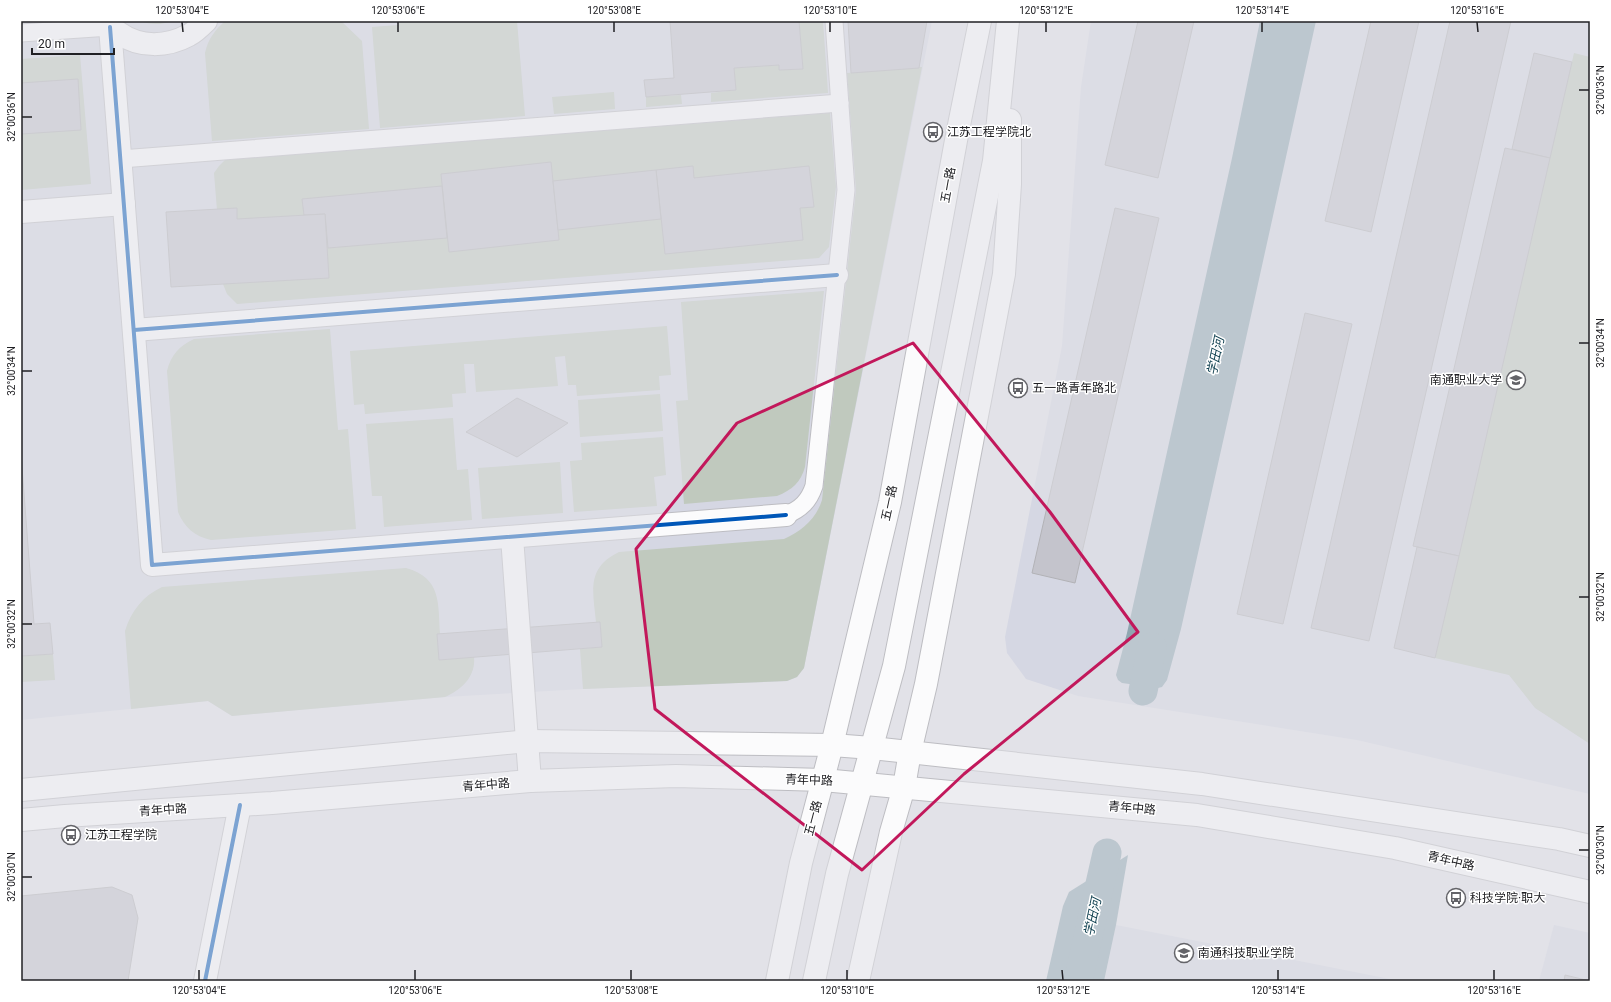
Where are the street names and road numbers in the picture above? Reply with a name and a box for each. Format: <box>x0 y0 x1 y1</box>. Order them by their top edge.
street label: 五一路 <box>938 166 958 204</box>
street label: 五一路 <box>878 484 900 522</box>
street label: 青年中路 <box>785 772 833 788</box>
street label: 青年中路 <box>461 776 511 794</box>
street label: 五一路 <box>802 799 824 837</box>
street label: 青年中路 <box>1107 799 1157 817</box>
street label: 青年中路 <box>139 801 187 819</box>
street label: 青年中路 <box>1426 849 1476 873</box>

